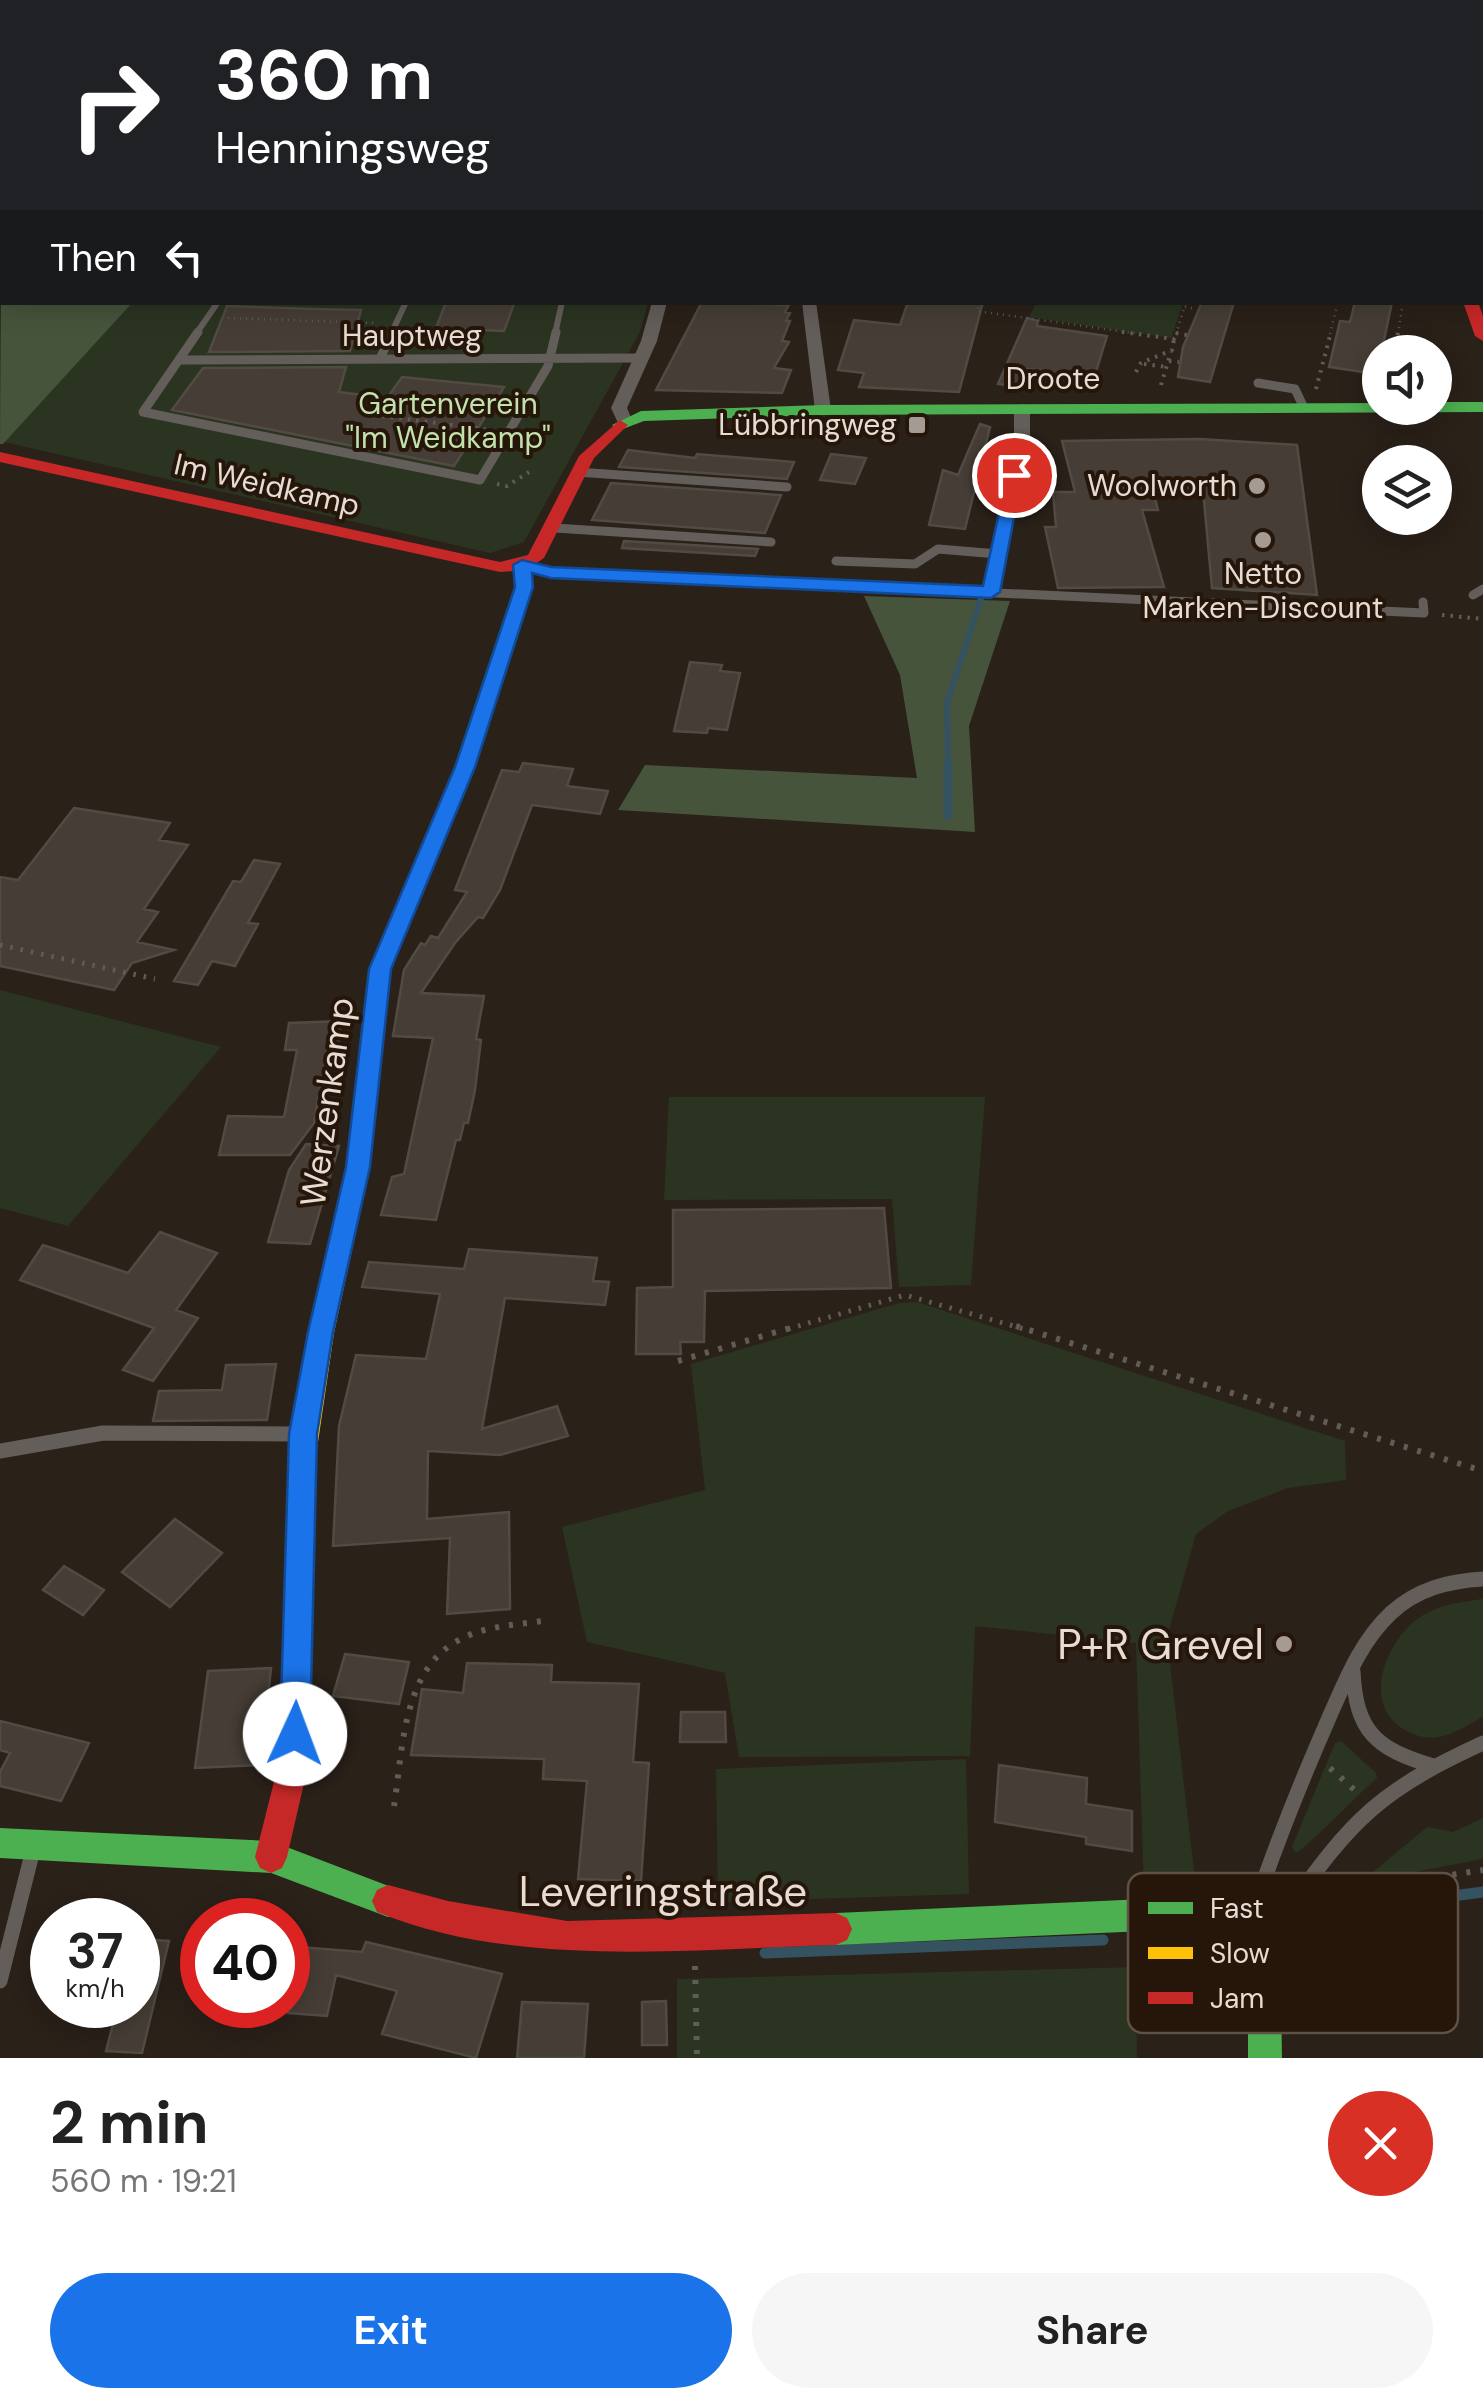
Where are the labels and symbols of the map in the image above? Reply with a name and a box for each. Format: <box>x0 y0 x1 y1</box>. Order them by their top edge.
street label: Hauptweg <box>342 316 482 355</box>
street label: Droote <box>1006 359 1100 398</box>
park label: Gartenverein "Im Weidkamp" <box>345 384 551 457</box>
place label: Lübbringweg <box>718 405 897 444</box>
marker: Lübbringweg <box>906 414 928 436</box>
pin <box>972 433 1057 518</box>
street label: Im Weidkamp <box>171 444 364 525</box>
place label: Woolworth <box>1087 466 1237 505</box>
marker: Woolworth <box>1246 475 1268 497</box>
marker: Netto Marken-Discount <box>1252 529 1274 551</box>
place label: Netto Marken-Discount <box>1142 554 1384 627</box>
street label: Werzenkamp <box>290 995 364 1209</box>
place label: P+R Grevel <box>1057 1617 1264 1672</box>
marker: P+R Grevel <box>1273 1633 1295 1655</box>
position arrow <box>243 1682 347 1786</box>
street label: Leveringstraße <box>519 1864 807 1919</box>
legend <box>1128 1873 1458 2033</box>
text: Fast <box>1210 1890 1264 1927</box>
speed limit sign: 40 <box>180 1898 310 2028</box>
text: Slow <box>1210 1935 1270 1972</box>
text: Jam <box>1210 1980 1264 2017</box>

